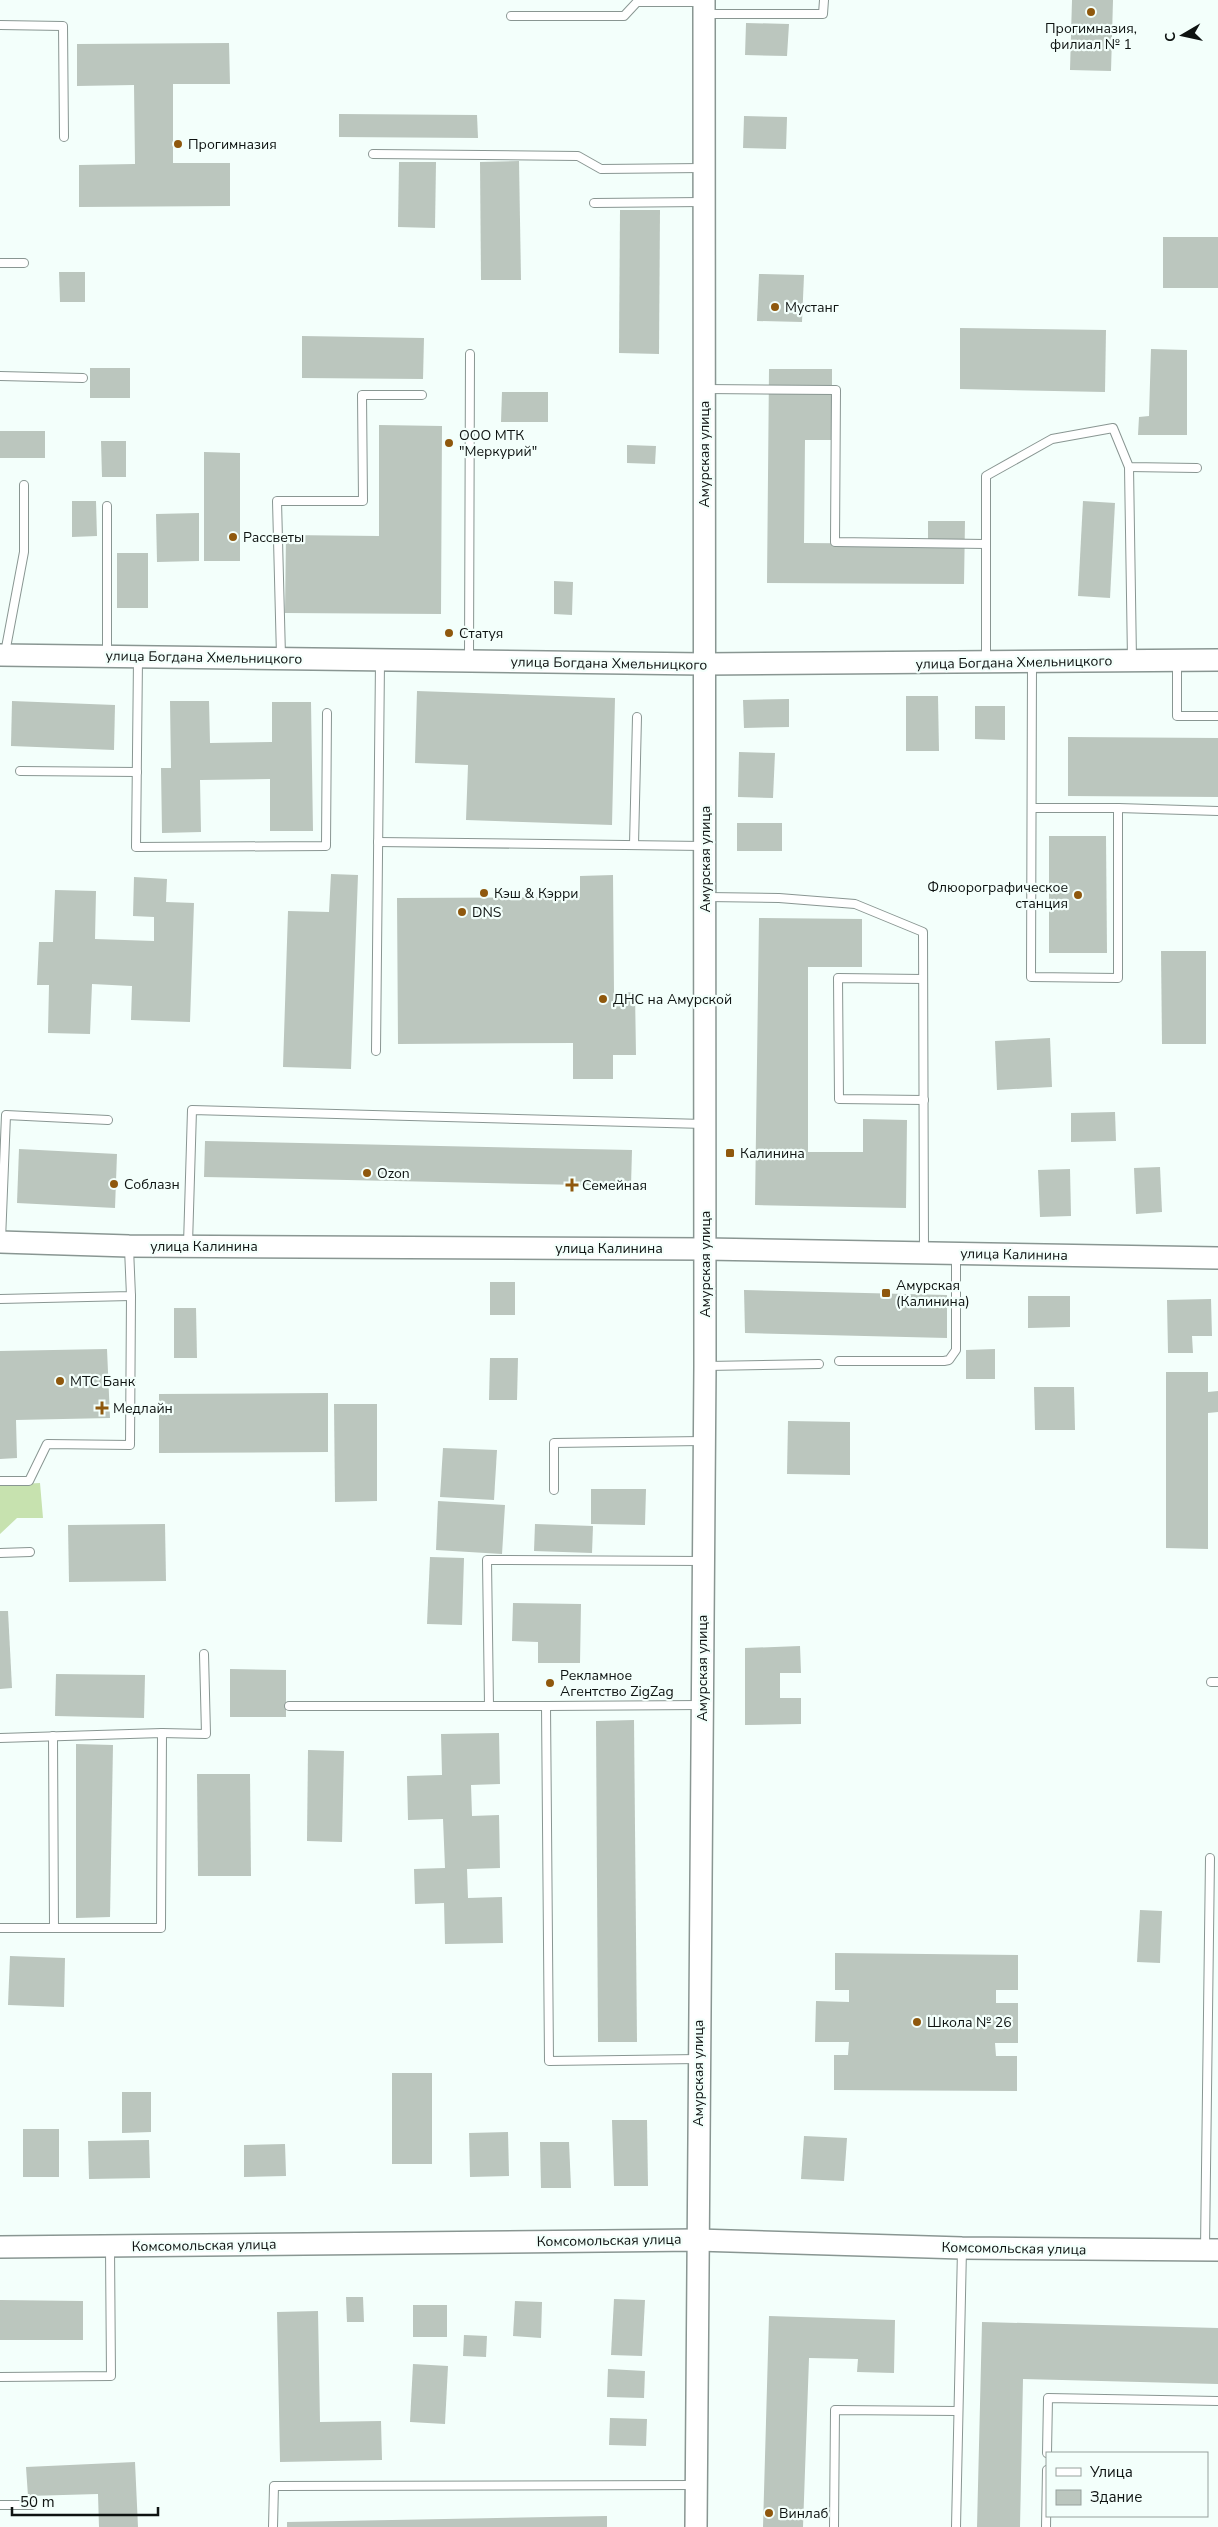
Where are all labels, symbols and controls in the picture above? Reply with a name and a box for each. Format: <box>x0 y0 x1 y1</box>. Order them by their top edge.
marker: Прогимназия, филиал № 1 <box>1085 6 1097 18</box>
north arrow <box>1158 10 1208 60</box>
place label: Прогимназия, филиал № 1 <box>1045 19 1137 54</box>
text: С <box>1160 30 1181 43</box>
place label: Прогимназия <box>188 135 277 154</box>
marker: Прогимназия <box>172 138 184 150</box>
place label: Мустанг <box>785 298 839 317</box>
marker: Мустанг <box>769 301 781 313</box>
street label: Амурская улица <box>695 401 714 507</box>
place label: ООО МТК "Меркурий" <box>459 426 537 461</box>
marker: ООО МТК "Меркурий" <box>443 437 455 449</box>
place label: Рассветы <box>243 528 304 547</box>
marker: Рассветы <box>227 531 239 543</box>
place label: Статуя <box>459 624 503 643</box>
marker: Статуя <box>443 627 455 639</box>
street label: улица Богдана Хмельницкого <box>106 646 303 669</box>
street label: улица Богдана Хмельницкого <box>916 651 1113 674</box>
street label: улица Богдана Хмельницкого <box>511 652 708 675</box>
street label: Амурская улица <box>696 806 715 912</box>
place label: Флюорографическое станция <box>927 878 1068 913</box>
place label: Кэш & Кэрри <box>494 884 579 903</box>
marker: Кэш & Кэрри <box>478 887 490 899</box>
marker: Флюорографическое станция <box>1072 889 1084 901</box>
place label: DNS <box>472 903 502 922</box>
marker: DNS <box>456 906 468 918</box>
place label: ДНС на Амурской <box>613 990 732 1009</box>
marker: ДНС на Амурской <box>597 993 609 1005</box>
place label: Калинина <box>740 1144 805 1163</box>
marker: Калинина <box>724 1147 736 1159</box>
place label: Ozon <box>377 1164 410 1183</box>
marker: Ozon <box>361 1167 373 1179</box>
place label: Соблазн <box>124 1175 180 1194</box>
place label: Семейная <box>582 1176 647 1195</box>
marker: Соблазн <box>108 1178 120 1190</box>
marker: Семейная <box>566 1179 578 1191</box>
street label: Амурская улица <box>696 1211 715 1317</box>
street label: улица Калинина <box>150 1237 258 1256</box>
street label: улица Калинина <box>555 1239 663 1258</box>
street label: улица Калинина <box>960 1244 1068 1265</box>
place label: Амурская (Калинина) <box>896 1276 970 1311</box>
marker: Амурская (Калинина) <box>880 1287 892 1299</box>
place label: МТС Банк <box>70 1372 136 1391</box>
marker: МТС Банк <box>54 1375 66 1387</box>
place label: Медлайн <box>113 1399 173 1418</box>
marker: Медлайн <box>95 1401 109 1415</box>
street label: Амурская улица <box>693 1615 712 1721</box>
place label: Рекламное Агентство ZigZag <box>560 1666 674 1701</box>
marker: Рекламное Агентство ZigZag <box>544 1677 556 1689</box>
place label: Школа № 26 <box>927 2013 1012 2032</box>
marker: Школа № 26 <box>911 2016 923 2028</box>
street label: Амурская улица <box>689 2020 708 2126</box>
street label: Комсомольская улица <box>536 2230 682 2251</box>
street label: Комсомольская улица <box>131 2235 277 2256</box>
street label: Комсомольская улица <box>941 2238 1087 2259</box>
legend <box>1046 2452 1208 2517</box>
text: Улица <box>1089 2462 1133 2482</box>
scale bar <box>12 2484 159 2516</box>
text: Здание <box>1090 2487 1142 2507</box>
text: 50 m <box>20 2492 55 2512</box>
place label: Винлаб <box>779 2504 828 2523</box>
marker: Винлаб <box>763 2507 775 2519</box>

